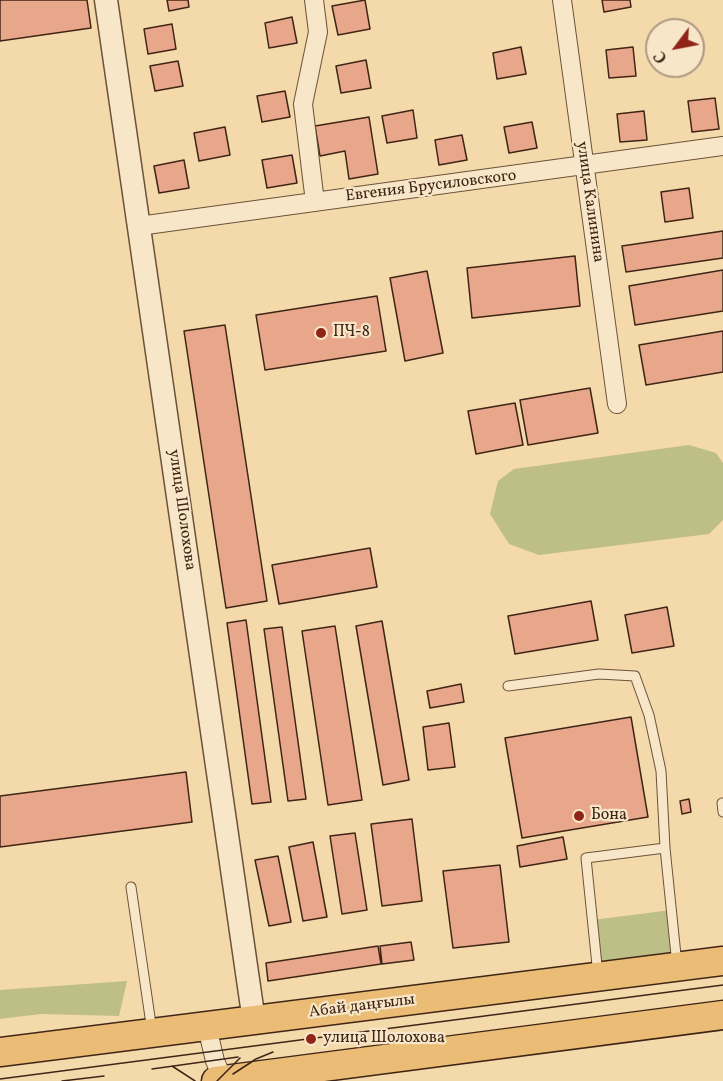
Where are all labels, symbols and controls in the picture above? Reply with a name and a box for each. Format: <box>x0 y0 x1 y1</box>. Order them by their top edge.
north arrow <box>645 18 705 78</box>
text: С <box>649 46 673 67</box>
street label: улица Калинина <box>571 140 607 264</box>
street label: Евгения Брусиловского <box>344 167 518 207</box>
place label: ПЧ-8 <box>333 323 370 343</box>
marker: ПЧ-8 <box>314 326 328 340</box>
street label: улица Шолохова <box>163 448 199 572</box>
place label: Бона <box>591 806 627 826</box>
marker: Бона <box>572 809 586 823</box>
street label: Абай даңғылы <box>308 991 416 1023</box>
place label: улица Шолохова <box>323 1029 445 1049</box>
marker: улица Шолохова <box>304 1032 318 1046</box>

